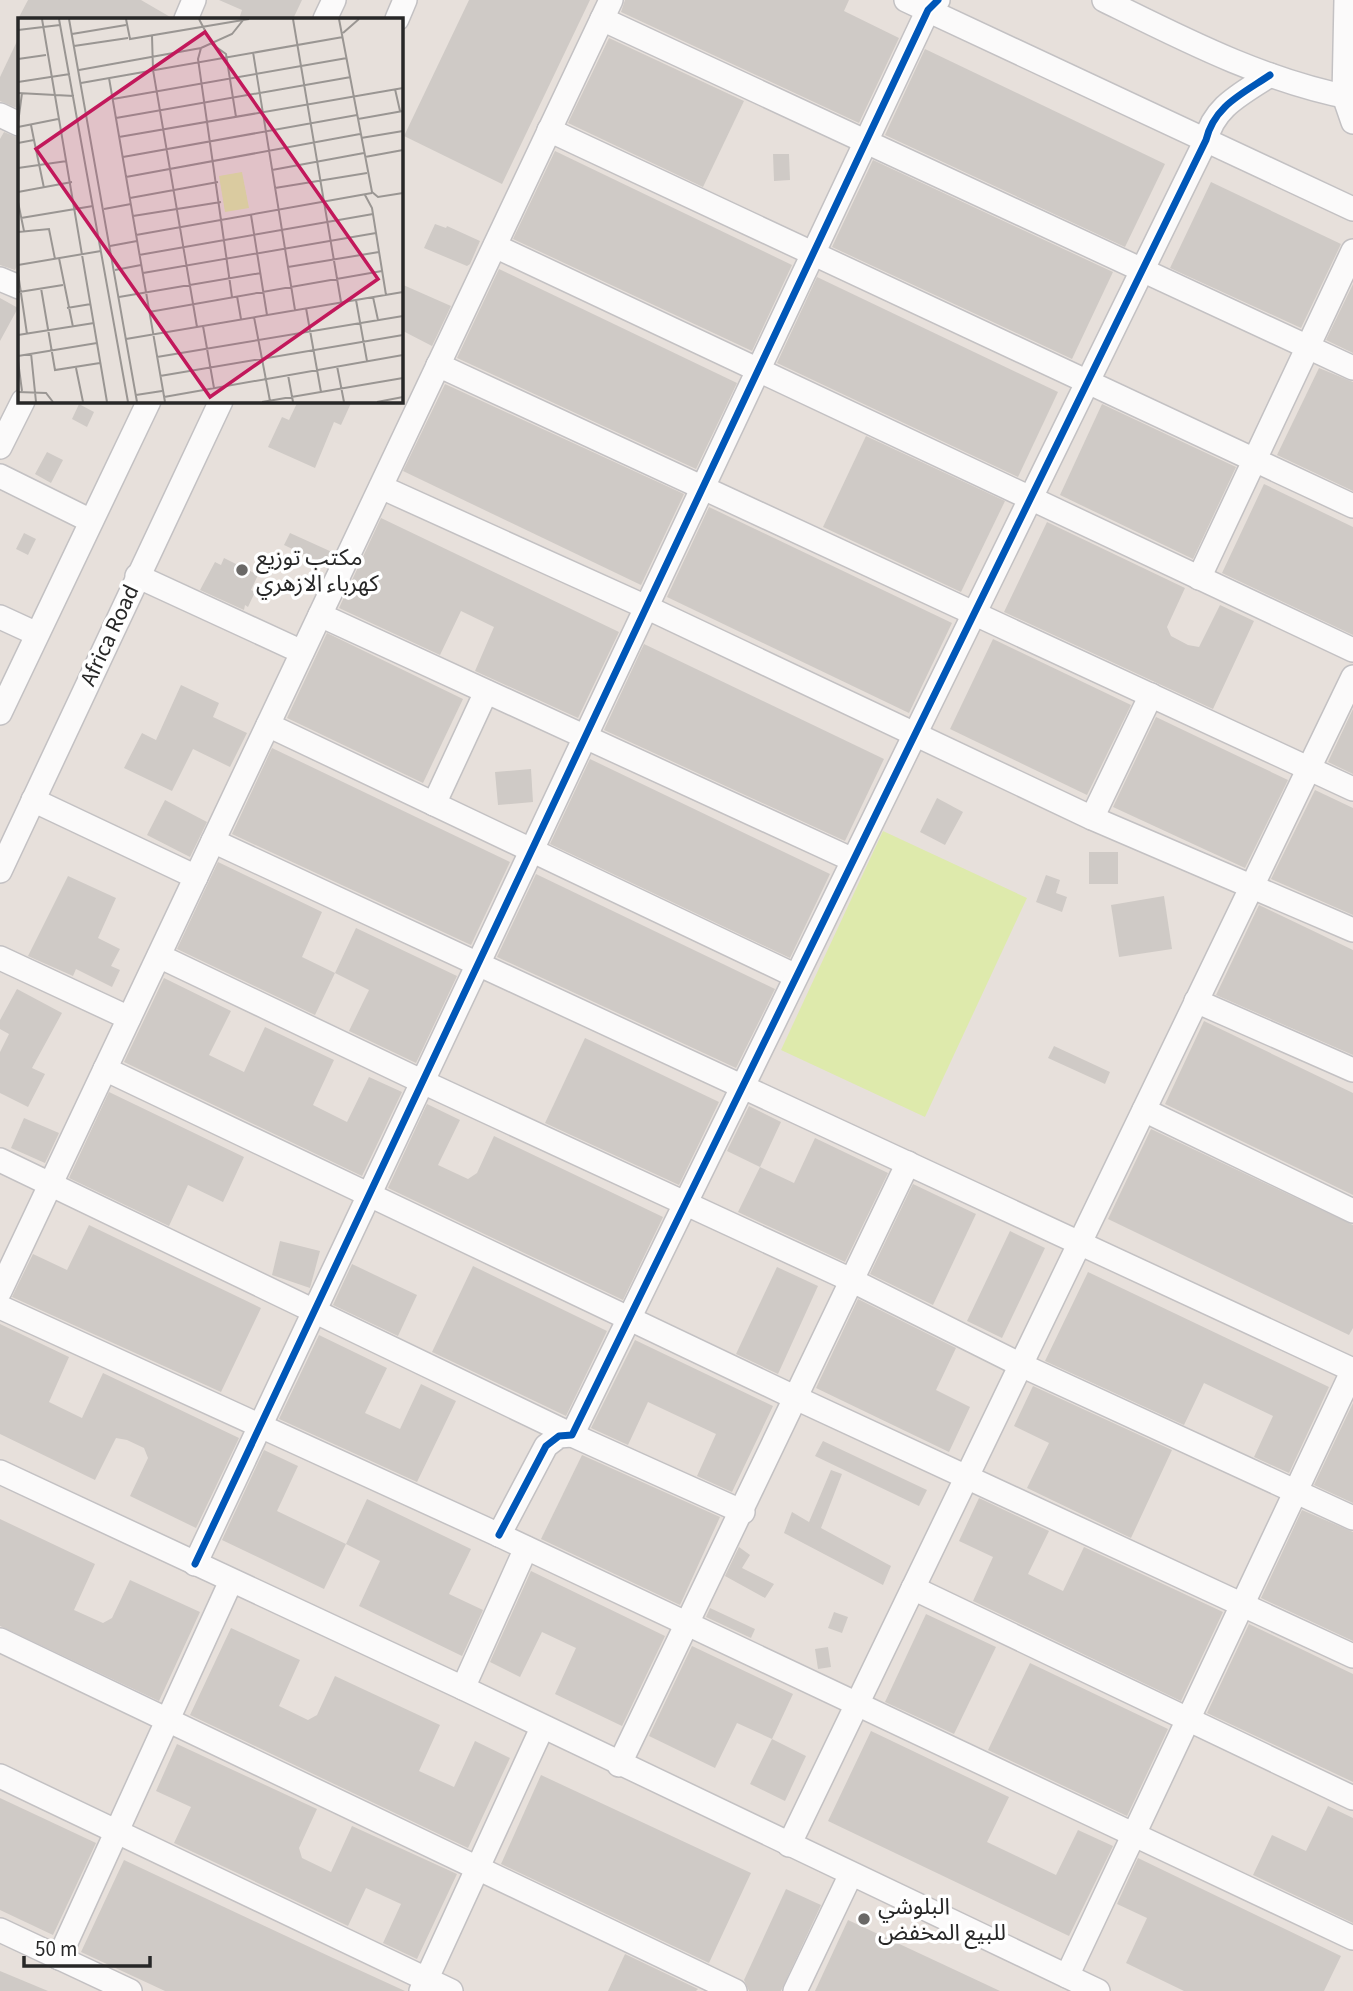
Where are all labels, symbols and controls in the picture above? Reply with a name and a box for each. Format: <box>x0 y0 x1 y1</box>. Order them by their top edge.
inset map <box>18 18 402 402</box>
place label: مكتب توزيع كهرباء الازهري <box>256 541 379 600</box>
marker: مكتب توزيع كهرباء الازهري <box>234 562 250 578</box>
street label: Africa Road <box>72 579 147 691</box>
place label: البلوشي للبيع المخفض <box>878 1890 1006 1949</box>
marker: البلوشي للبيع المخفض <box>856 1911 872 1927</box>
scale bar <box>24 1924 150 1968</box>
text: 50 m <box>35 1934 77 1964</box>

